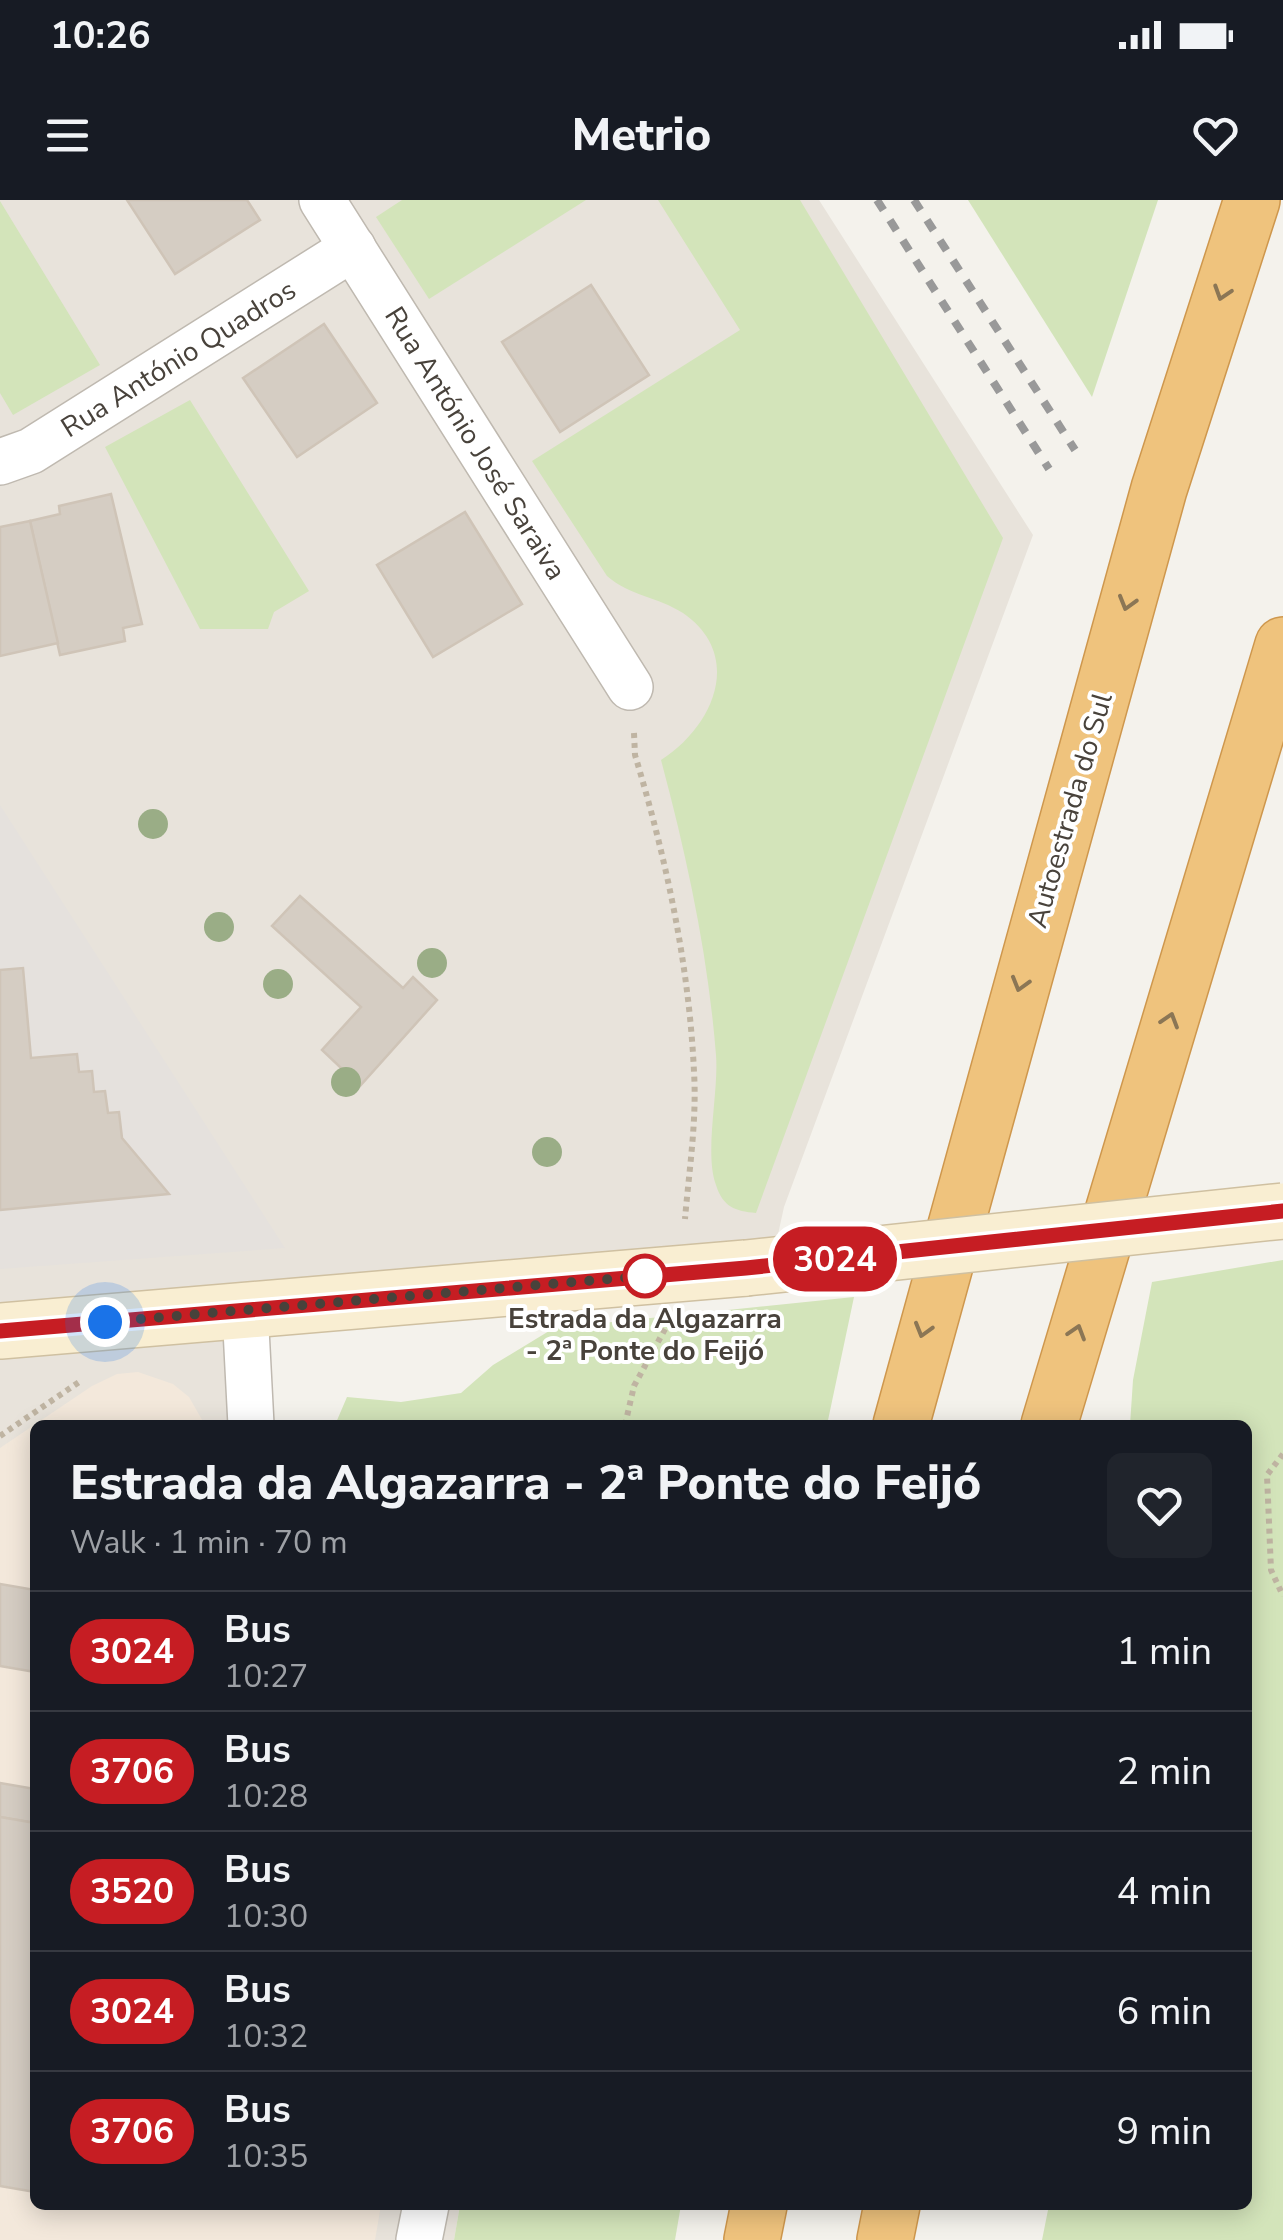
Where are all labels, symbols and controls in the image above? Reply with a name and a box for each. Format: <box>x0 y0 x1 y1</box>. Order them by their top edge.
text: 10:26 <box>50 10 151 61</box>
text: Metrio <box>572 105 711 166</box>
icon: menu <box>40 108 95 163</box>
icon: heart <box>1188 108 1243 163</box>
street label: Rua António Quadros <box>54 271 303 447</box>
one-way arrow <box>1214 283 1234 300</box>
street label: Rua António José Saraiva <box>375 300 575 587</box>
one-way arrow <box>1117 594 1138 612</box>
street label: Autoestrada do Sul <box>1018 688 1122 932</box>
one-way arrow <box>1011 975 1032 992</box>
one-way arrow <box>1158 1013 1179 1030</box>
line badge: 3024 <box>765 1226 905 1292</box>
text: 3024 <box>793 1236 877 1283</box>
marker: Estrada da Algazarra - 2ª Ponte do Feijó <box>624 1255 666 1297</box>
your location <box>80 1297 130 1347</box>
place label: Estrada da Algazarra - 2ª Ponte do Feijó <box>508 1300 782 1370</box>
one-way arrow <box>914 1321 935 1339</box>
one-way arrow <box>1065 1324 1086 1341</box>
text: Estrada da Algazarra - 2ª Ponte do Feijó <box>70 1450 981 1516</box>
button: heart <box>1107 1453 1212 1558</box>
text: Walk · 1 min · 70 m <box>70 1521 348 1564</box>
text: Bus <box>224 1604 291 1655</box>
text: 1 min <box>1117 1626 1212 1677</box>
text: 3024 <box>90 1628 174 1675</box>
text: 10:27 <box>224 1655 308 1698</box>
text: Bus <box>224 1724 291 1775</box>
text: 2 min <box>1117 1746 1212 1797</box>
text: 3706 <box>90 1748 174 1795</box>
text: 10:28 <box>224 1775 308 1818</box>
text: Bus <box>224 1844 291 1895</box>
text: 4 min <box>1117 1866 1212 1917</box>
text: 3520 <box>90 1868 174 1915</box>
text: 10:30 <box>224 1895 308 1938</box>
text: Bus <box>224 1964 291 2015</box>
text: 6 min <box>1117 1986 1212 2037</box>
text: 3024 <box>90 1988 174 2035</box>
text: 10:32 <box>224 2015 308 2058</box>
text: Bus <box>224 2084 291 2135</box>
text: 9 min <box>1117 2106 1212 2157</box>
text: 3706 <box>90 2108 174 2155</box>
text: 10:35 <box>224 2135 308 2178</box>

